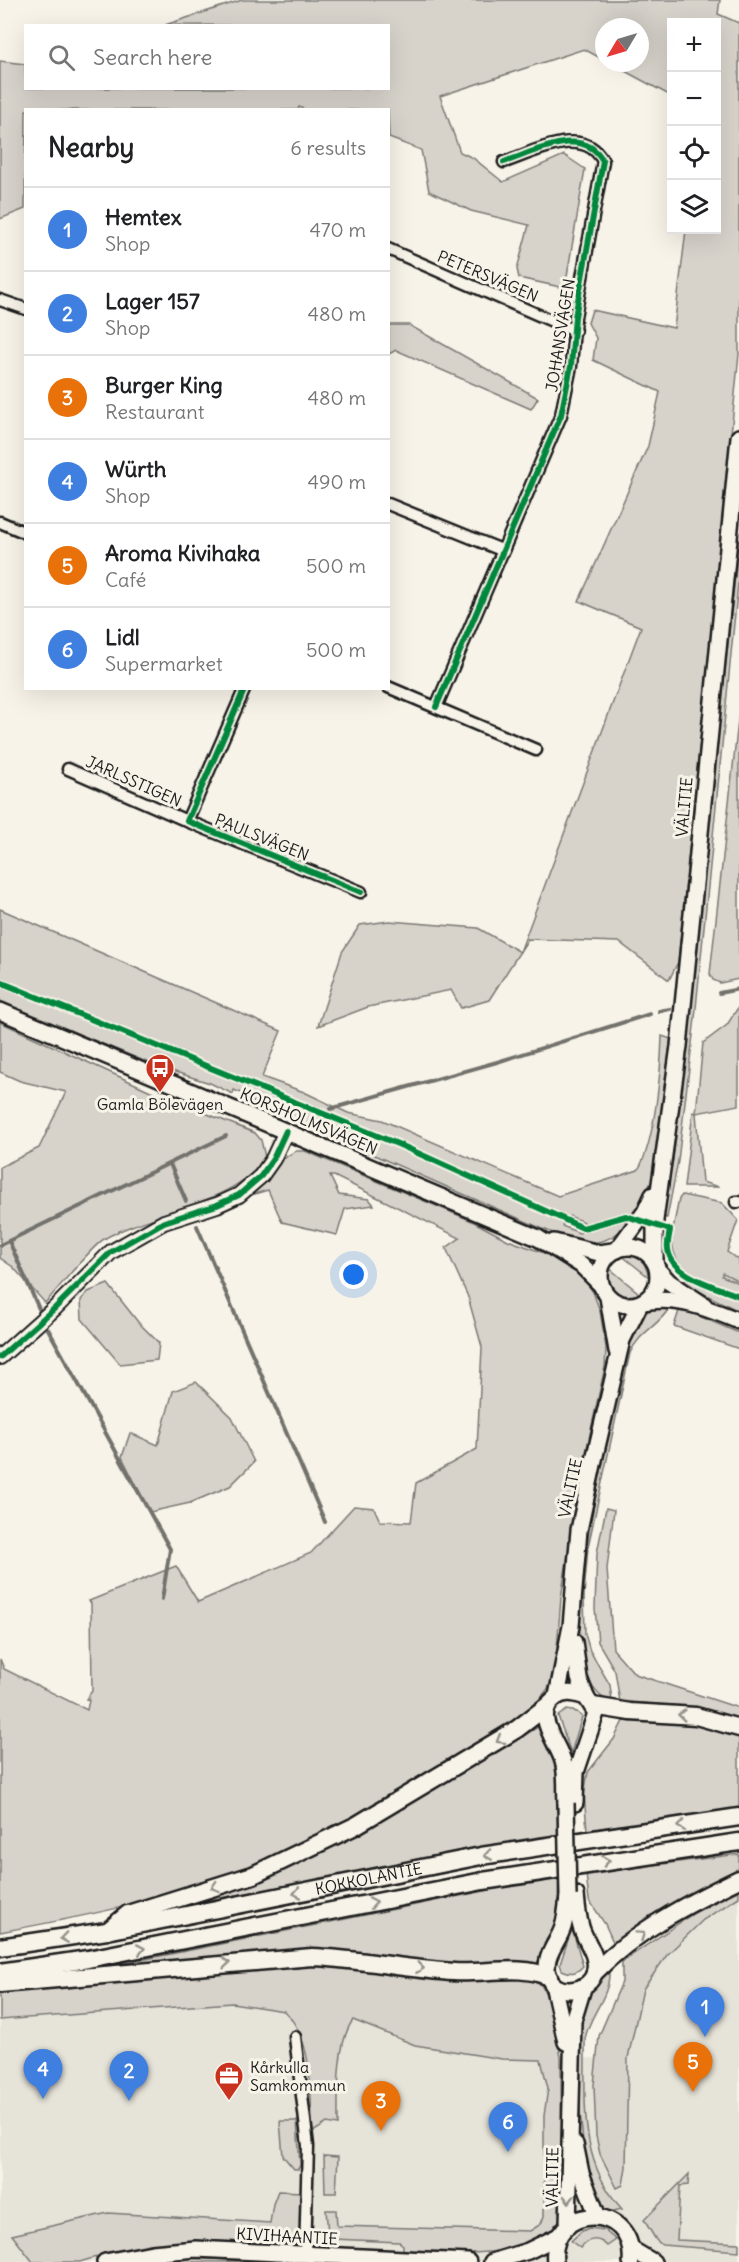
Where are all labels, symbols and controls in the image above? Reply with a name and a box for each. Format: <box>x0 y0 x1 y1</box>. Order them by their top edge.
north arrow <box>595 18 649 72</box>
map controls <box>667 18 721 234</box>
button: + <box>667 18 721 72</box>
search box <box>24 24 390 90</box>
icon: search <box>45 41 78 74</box>
text: Search here <box>93 43 212 71</box>
button: − <box>667 72 721 126</box>
button: locate <box>667 126 721 180</box>
text: Nearby <box>48 131 134 164</box>
text: 6 results <box>290 135 366 160</box>
button: layers <box>667 180 721 234</box>
text: Hemtex <box>105 203 181 231</box>
text: 1 <box>64 217 71 242</box>
text: 470 m <box>309 217 366 242</box>
text: Shop <box>105 231 150 256</box>
street label: PETERSVÄGEN <box>435 246 541 306</box>
street label: JOHANSVÄGEN <box>541 277 579 393</box>
text: Lager 157 <box>105 287 200 315</box>
text: 2 <box>62 301 73 326</box>
text: 480 m <box>307 301 366 326</box>
text: Shop <box>105 315 150 340</box>
text: Burger King <box>105 371 223 399</box>
text: 3 <box>62 385 73 410</box>
text: 480 m <box>307 385 366 410</box>
text: Restaurant <box>105 399 204 424</box>
text: Würth <box>105 455 166 483</box>
text: 4 <box>62 469 73 494</box>
text: 490 m <box>307 469 366 494</box>
text: Shop <box>105 483 150 508</box>
text: Aroma Kivihaka <box>105 539 260 567</box>
text: 5 <box>62 553 73 578</box>
text: 500 m <box>306 553 366 578</box>
text: Café <box>105 567 146 592</box>
text: Lidl <box>105 623 140 651</box>
text: 6 <box>62 637 73 662</box>
text: 500 m <box>306 637 366 662</box>
text: Supermarket <box>105 651 223 676</box>
street label: JARLSSTIGEN <box>83 751 185 811</box>
street label: VÄLITIE <box>671 776 697 838</box>
street label: PAULSVÄGEN <box>212 809 312 865</box>
bus stop icon: Gamla Bölevägen <box>144 1052 176 1094</box>
street label: KORSHOLMSVÄGEN <box>237 1083 381 1159</box>
place label: Gamla Bölevägen <box>97 1094 223 1114</box>
your location <box>339 1260 368 1289</box>
street label: VÄLITIE <box>554 1456 586 1520</box>
one-way arrow <box>678 1709 687 1722</box>
one-way arrow <box>496 1732 506 1744</box>
one-way arrow <box>677 1819 686 1831</box>
one-way arrow <box>484 1848 494 1861</box>
one-way arrow <box>602 1856 611 1868</box>
street label: KOKKOLANTIE <box>313 1858 424 1899</box>
one-way arrow <box>211 1879 221 1892</box>
one-way arrow <box>292 1886 302 1899</box>
one-way arrow <box>368 1897 378 1910</box>
one-way arrow <box>60 1931 69 1943</box>
one-way arrow <box>634 1931 645 1942</box>
one-way arrow <box>135 1943 145 1956</box>
one-way arrow <box>221 1957 230 1970</box>
one-way arrow <box>415 1961 424 1974</box>
pin: 1 <box>686 1988 724 2037</box>
pin: 5 <box>674 2042 712 2092</box>
pin: 4 <box>24 2050 63 2099</box>
pin: 2 <box>110 2052 148 2101</box>
place label: Kårkulla Samkommun <box>250 2057 346 2095</box>
office icon: Kårkulla Samkommun <box>213 2060 245 2102</box>
pin: 3 <box>362 2082 400 2131</box>
pin: 6 <box>488 2102 528 2152</box>
street label: VÄLITIE <box>541 2147 563 2207</box>
one-way arrow <box>562 2194 575 2203</box>
street label: KIVIHAANTIE <box>236 2223 338 2249</box>

